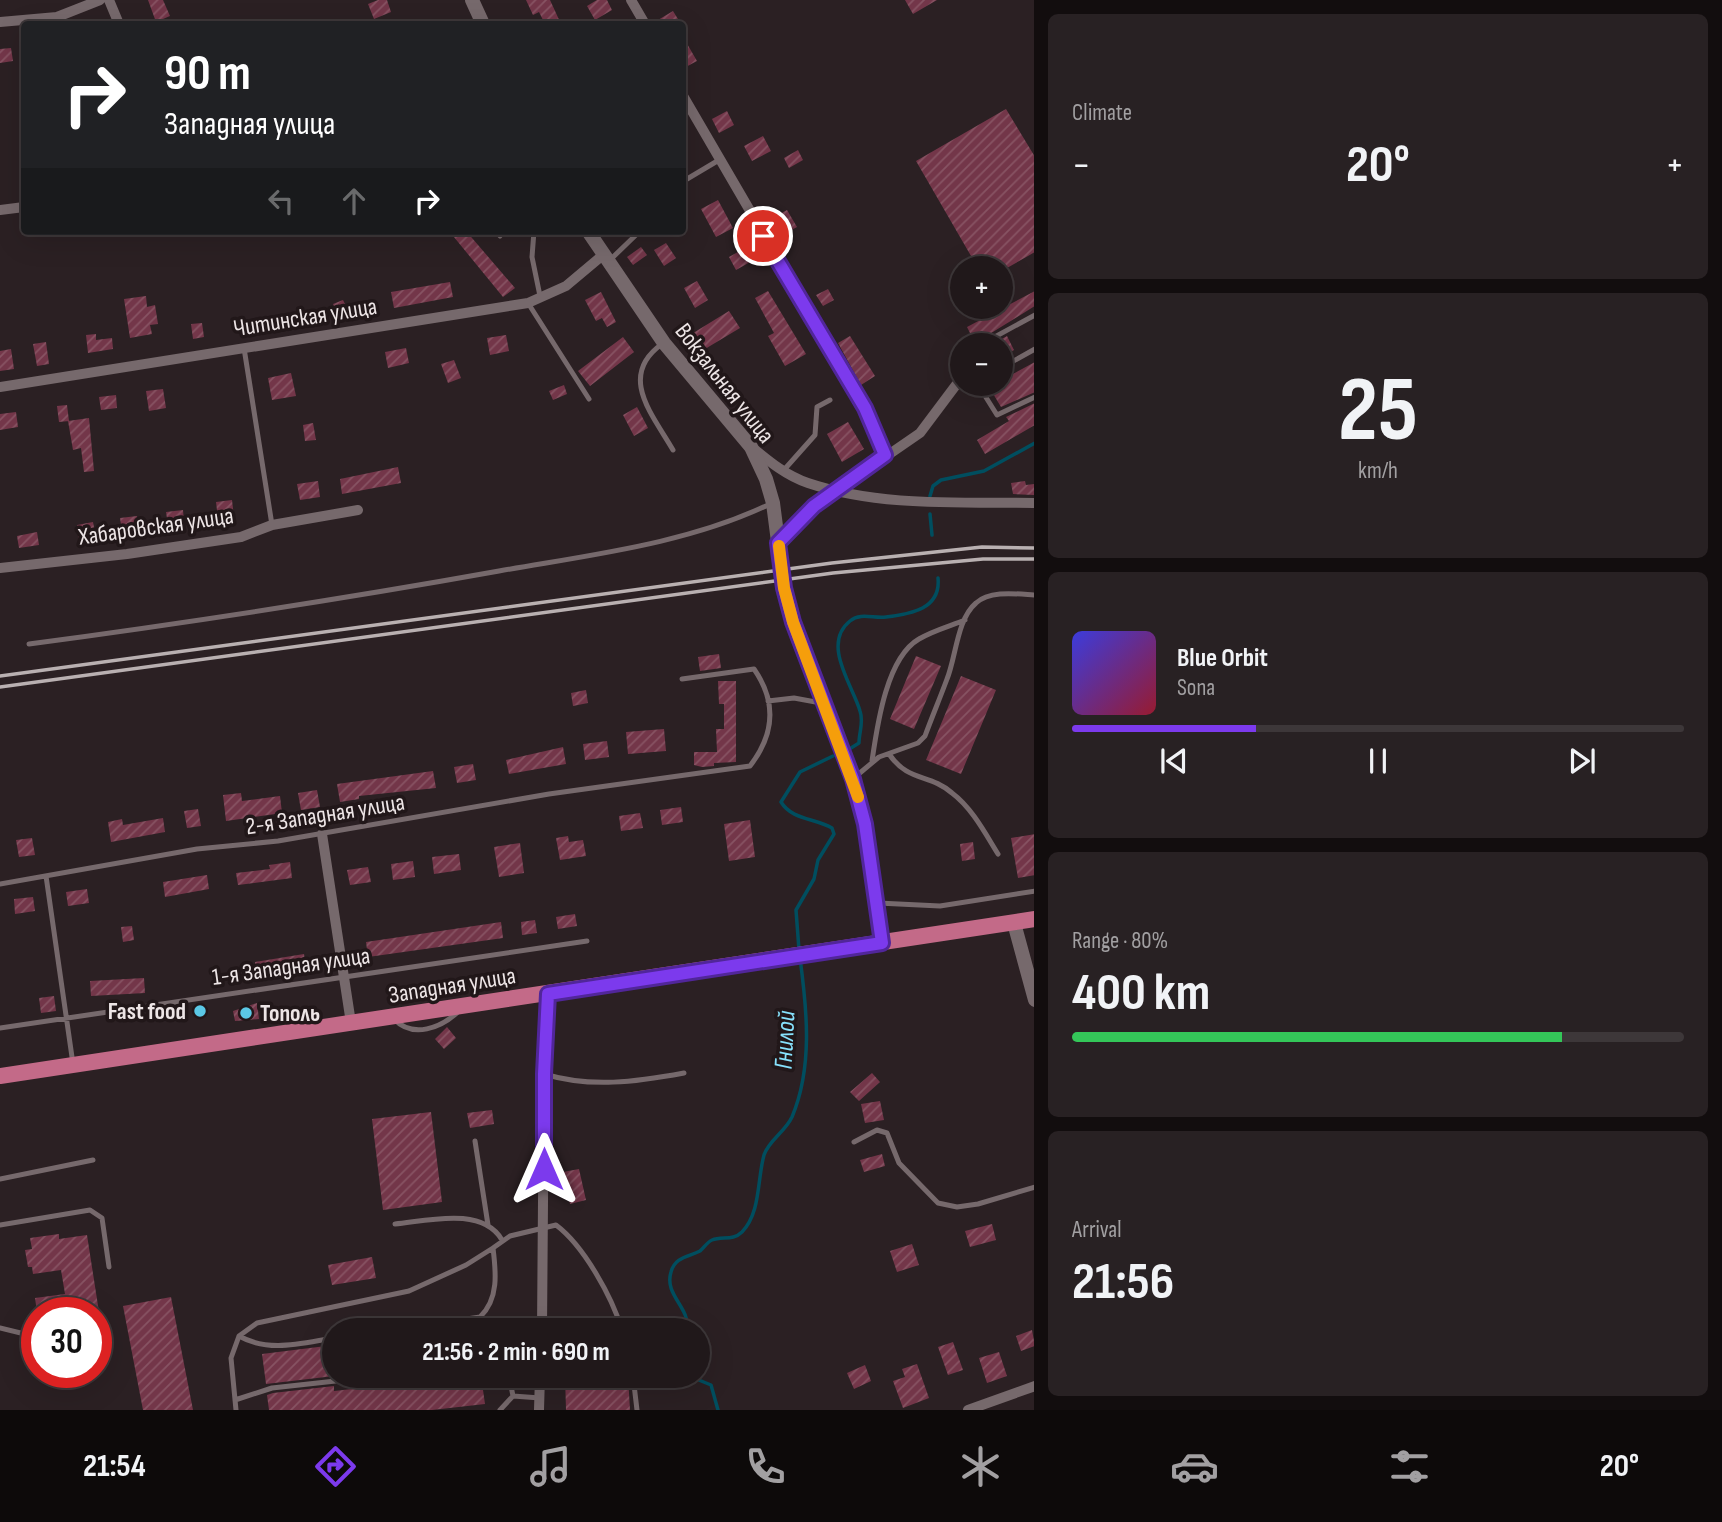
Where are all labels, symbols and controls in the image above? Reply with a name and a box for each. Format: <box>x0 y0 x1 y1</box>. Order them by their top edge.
text: 90 m <box>164 45 251 104</box>
icon: right <box>49 49 140 140</box>
text: Climate <box>1072 99 1132 127</box>
text: Западная улица <box>164 105 335 144</box>
text: 20° <box>1346 134 1410 197</box>
text: − <box>1072 143 1091 188</box>
text: + <box>1665 143 1684 188</box>
icon: left <box>262 182 300 220</box>
icon: ahead <box>335 182 373 220</box>
icon: right <box>408 182 446 220</box>
pin <box>733 206 793 266</box>
icon: arrive <box>744 217 782 255</box>
map controls <box>950 256 1013 396</box>
button: + <box>950 256 1013 319</box>
street label: Читинская улица <box>231 292 379 343</box>
street label: Вокзальная улица <box>669 317 781 449</box>
button: − <box>950 333 1013 396</box>
text: 25 <box>1338 357 1418 466</box>
text: km/h <box>1358 457 1398 485</box>
street label: Хабаровская улица <box>76 501 235 552</box>
text: Blue Orbit <box>1177 643 1268 674</box>
text: Sona <box>1177 674 1215 702</box>
icon: previous <box>1155 742 1193 780</box>
icon: pause <box>1359 742 1397 780</box>
icon: next <box>1563 742 1601 780</box>
street label: 2-я Западная улица <box>244 788 407 841</box>
text: Range · 80% <box>1072 927 1168 955</box>
street label: 1-я Западная улица <box>210 941 372 992</box>
street label: Западная улица <box>386 961 518 1010</box>
text: 400 km <box>1072 962 1210 1025</box>
place label: Fast food <box>108 997 186 1026</box>
place label: Тополь <box>260 999 320 1028</box>
marker: Fast food <box>192 1003 208 1019</box>
marker: Тополь <box>238 1005 254 1021</box>
water label: Гнилой <box>768 1010 803 1070</box>
position arrow <box>507 1132 581 1206</box>
text: Arrival <box>1072 1216 1121 1244</box>
text: 21:56 <box>1072 1251 1174 1314</box>
speed limit sign: 30 <box>21 1297 112 1388</box>
text: 21:56 · 2 min · 690 m <box>422 1337 610 1368</box>
icon: directions <box>311 1442 360 1491</box>
icon: music <box>526 1442 575 1491</box>
icon: phone <box>741 1442 790 1491</box>
icon: climate <box>956 1442 1005 1491</box>
icon: car <box>1170 1442 1219 1491</box>
icon: filters <box>1385 1442 1434 1491</box>
text: 21:54 <box>83 1447 146 1486</box>
text: 20° <box>1600 1447 1639 1486</box>

